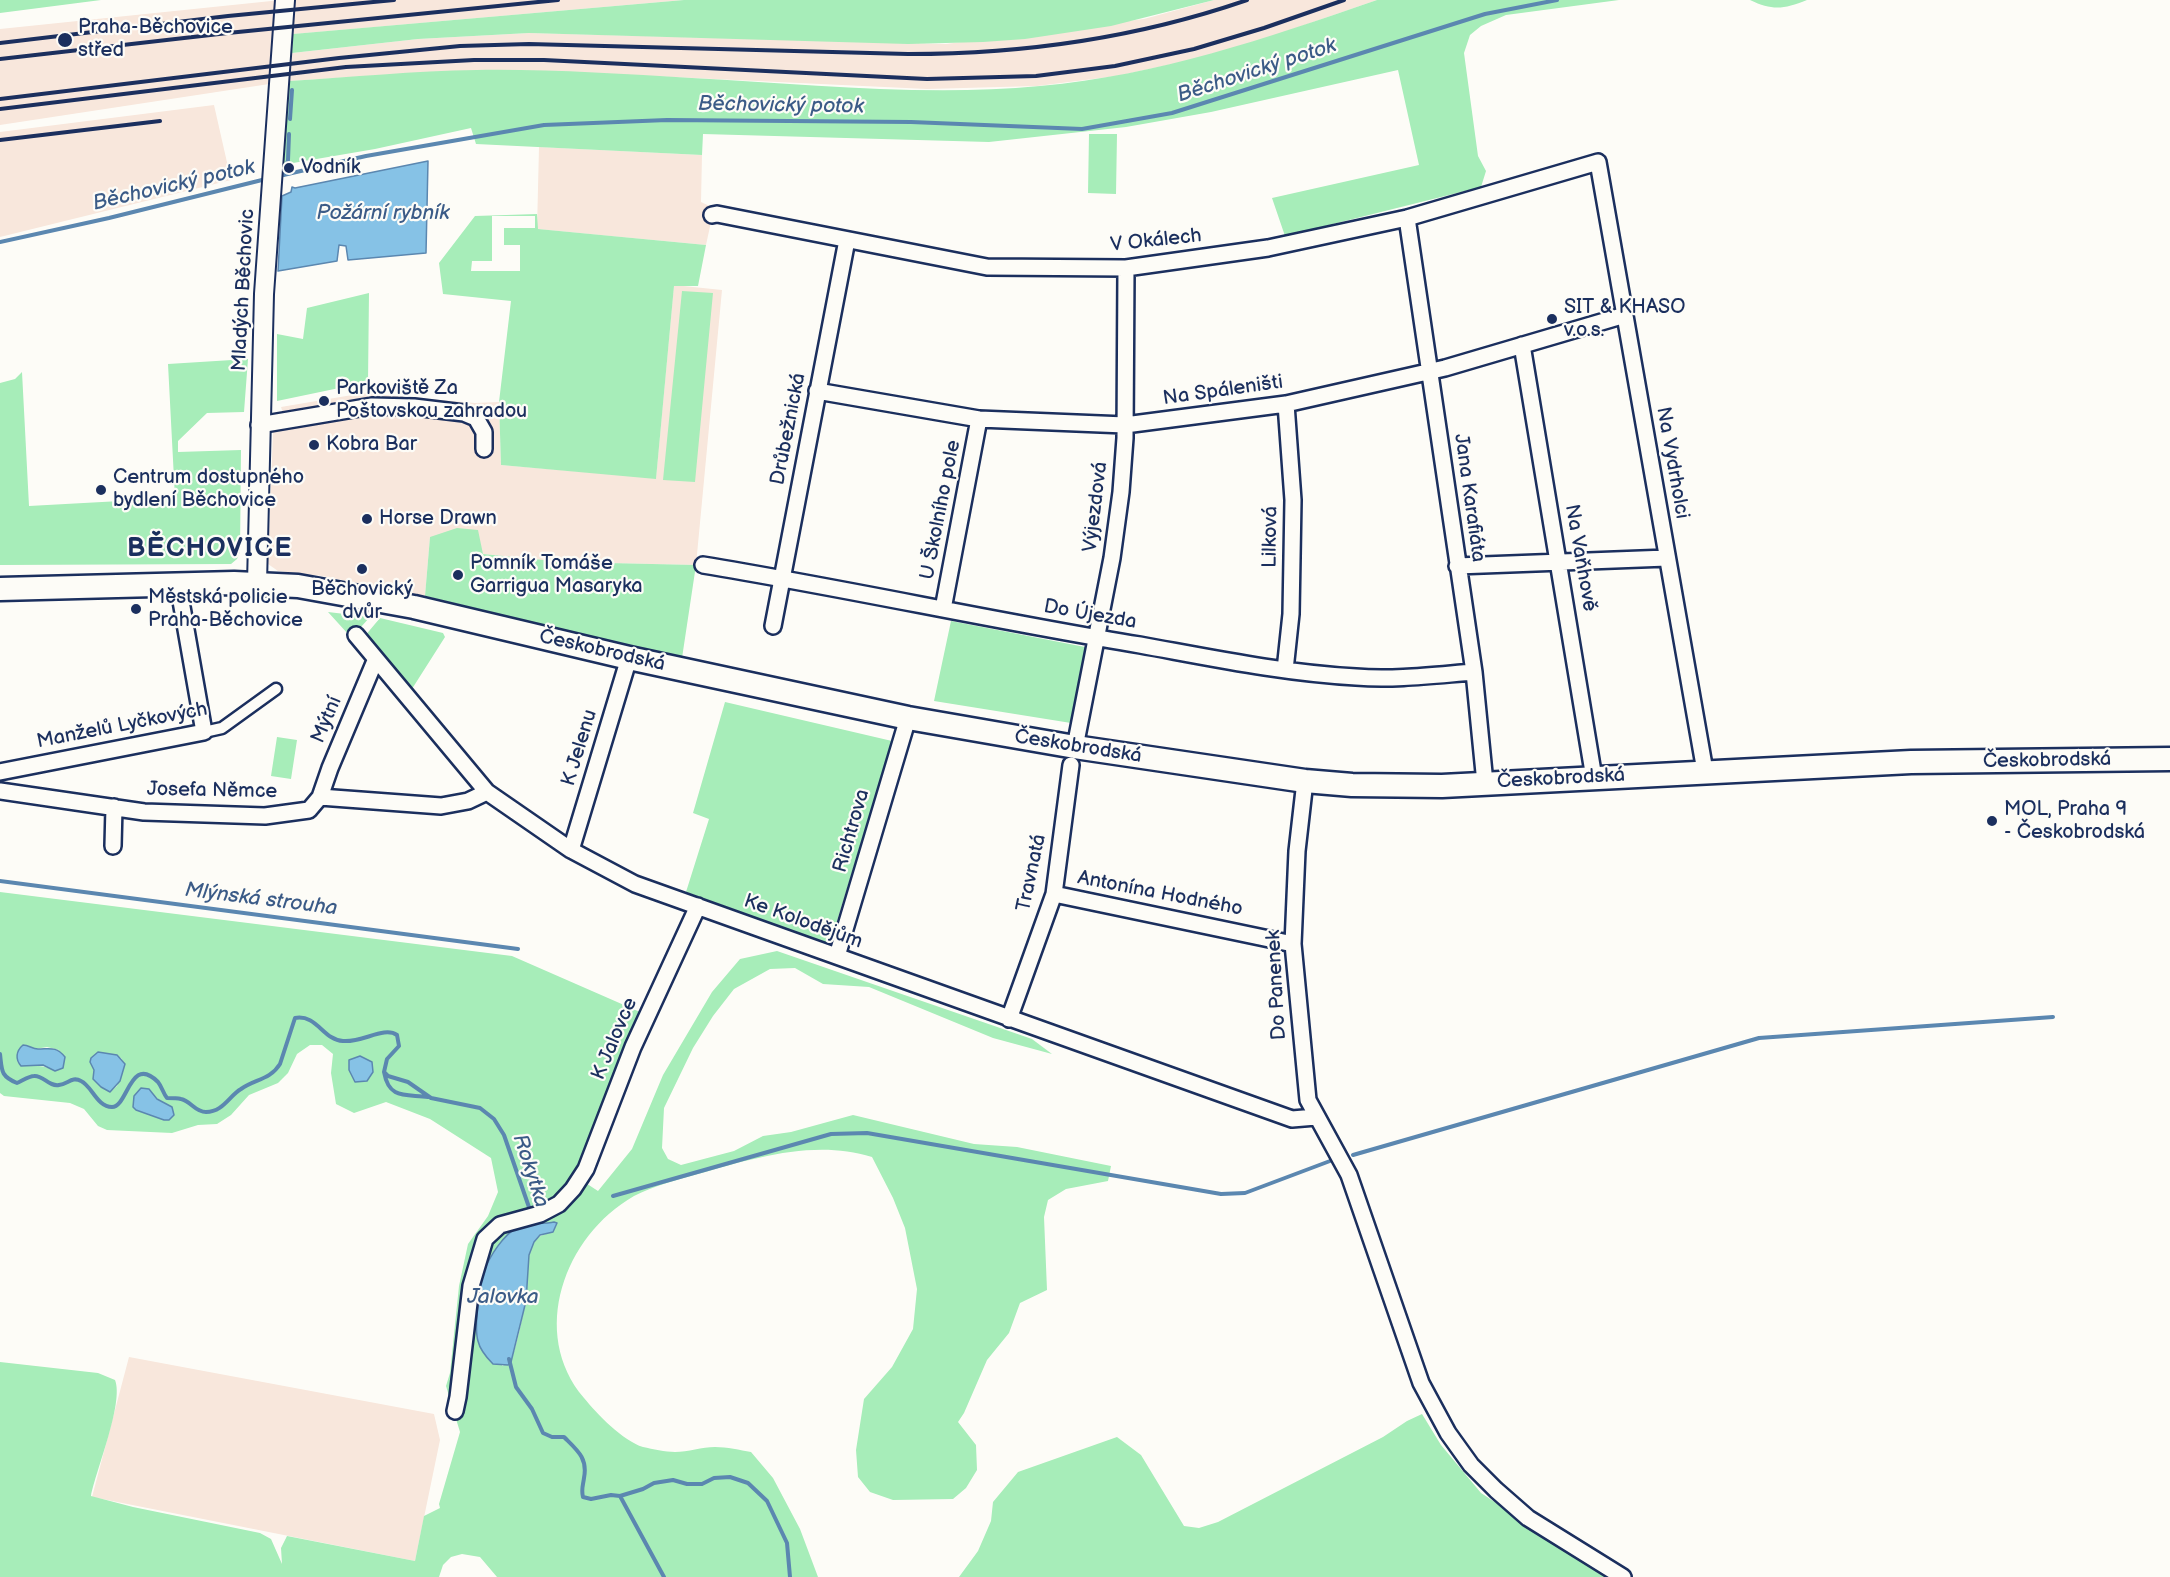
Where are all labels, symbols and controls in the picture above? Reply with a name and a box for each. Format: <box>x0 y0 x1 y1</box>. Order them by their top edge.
place label: Praha-Běchovice střed <box>78 16 233 63</box>
marker: Praha-Běchovice střed <box>56 31 74 49</box>
water label: Běchovický potok <box>1174 33 1340 109</box>
water label: Běchovický potok <box>698 92 864 120</box>
water label: Běchovický potok <box>90 155 258 217</box>
place label: Vodník <box>301 156 360 180</box>
marker: Vodník <box>282 161 296 175</box>
water label: Požární rybník <box>316 201 450 227</box>
street label: Mladých Běchovic <box>228 208 260 372</box>
street label: V Okálech <box>1109 224 1203 258</box>
place label: SIT & KHASO v.o.s. <box>1564 296 1685 343</box>
marker: SIT & KHASO v.o.s. <box>1545 312 1559 326</box>
street label: Drůbežnická <box>766 371 812 487</box>
street label: Na Spáleništi <box>1162 371 1284 411</box>
place label: Parkoviště Za Poštovskou zahradou <box>336 377 527 424</box>
marker: Parkoviště Za Poštovskou zahradou <box>317 394 331 408</box>
street label: Na Vydrholci <box>1650 405 1694 521</box>
street label: Jana Karafiáta <box>1448 432 1490 564</box>
place label: Kobra Bar <box>326 433 417 457</box>
marker: Kobra Bar <box>307 438 321 452</box>
street label: U Školního pole <box>916 438 966 582</box>
street label: Výjezdová <box>1079 461 1113 553</box>
place label: Centrum dostupného bydlení Běchovice <box>113 466 304 513</box>
marker: Centrum dostupného bydlení Běchovice <box>94 483 108 497</box>
street label: Na Vaňhově <box>1559 503 1601 613</box>
street label: Lilková <box>1258 506 1284 568</box>
place label: Horse Drawn <box>379 507 497 531</box>
marker: Horse Drawn <box>360 512 374 526</box>
district label: BĚCHOVICE <box>127 533 293 565</box>
place label: Pomník Tomáše Garrigua Masaryka <box>470 552 643 599</box>
marker: Běchovický dvůr <box>355 562 369 576</box>
marker: Pomník Tomáše Garrigua Masaryka <box>451 568 465 582</box>
place label: Běchovický dvůr <box>311 578 413 625</box>
place label: Městská policie Praha-Běchovice <box>148 586 303 633</box>
street label: Do Újezda <box>1042 595 1138 635</box>
marker: Městská policie Praha-Běchovice <box>129 602 143 616</box>
street label: Českobrodská <box>537 625 667 677</box>
street label: Mýtní <box>306 693 348 747</box>
street label: Manželů Lyčkových <box>35 698 209 754</box>
street label: K Jelenu <box>557 707 603 789</box>
street label: Českobrodská <box>1013 725 1143 769</box>
street label: Českobrodská <box>1983 748 2111 774</box>
street label: Českobrodská <box>1496 764 1626 794</box>
street label: Josefa Němce <box>147 778 277 804</box>
street label: Richtrova <box>829 787 875 875</box>
place label: MOL, Praha 9 - Českobrodská <box>2004 798 2145 845</box>
marker: MOL, Praha 9 - Českobrodská <box>1985 814 1999 828</box>
street label: Travnatá <box>1012 832 1052 914</box>
street label: Antonína Hodného <box>1075 866 1245 922</box>
water label: Mlýnská strouha <box>183 878 339 922</box>
street label: Ke Kolodějům <box>740 889 866 955</box>
street label: Do Panenek <box>1262 929 1292 1041</box>
street label: K Jalovce <box>587 994 643 1084</box>
water label: Rokytka <box>506 1131 554 1211</box>
water label: Jalovka <box>467 1285 539 1311</box>

